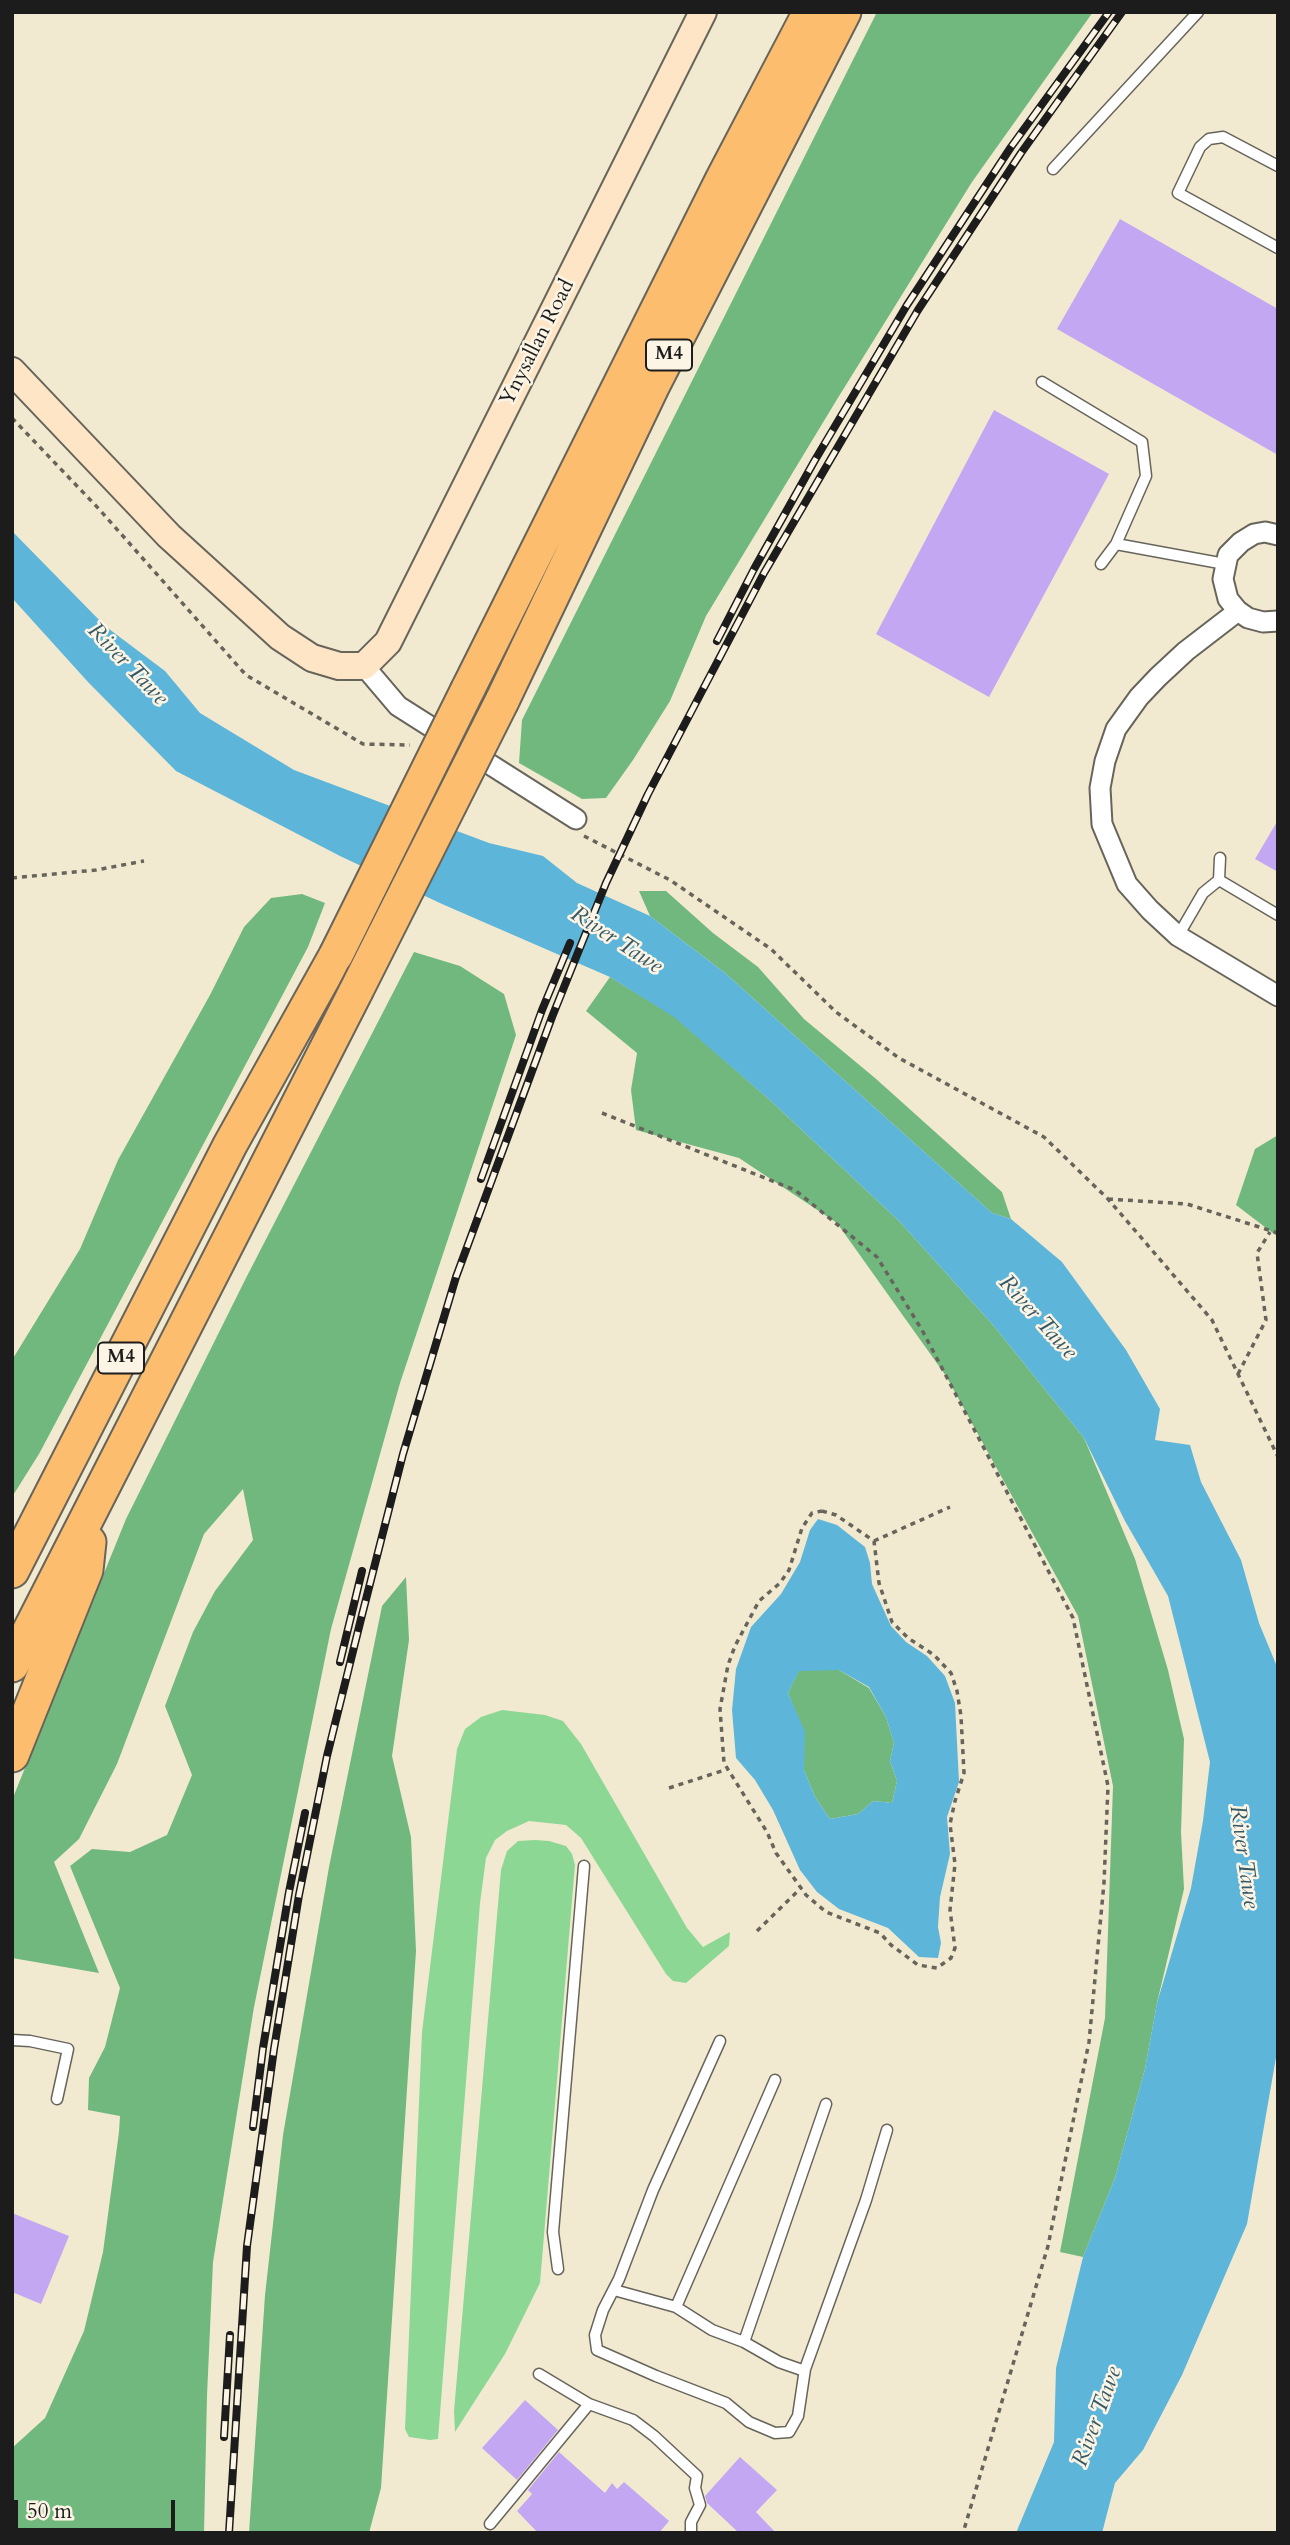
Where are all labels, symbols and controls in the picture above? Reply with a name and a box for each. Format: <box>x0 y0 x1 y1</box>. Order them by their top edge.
street label: Ynysallan Road <box>495 276 581 410</box>
road number: M4 <box>646 340 692 370</box>
water label: River Tawe <box>81 618 173 712</box>
water label: River Tawe <box>565 901 667 981</box>
water label: River Tawe <box>992 1270 1082 1366</box>
road number: M4 <box>98 1342 144 1374</box>
water label: River Tawe <box>1222 1804 1264 1910</box>
water label: River Tawe <box>1067 2363 1129 2471</box>
scale bar <box>18 2486 178 2530</box>
text: 50 m <box>27 2497 72 2526</box>

